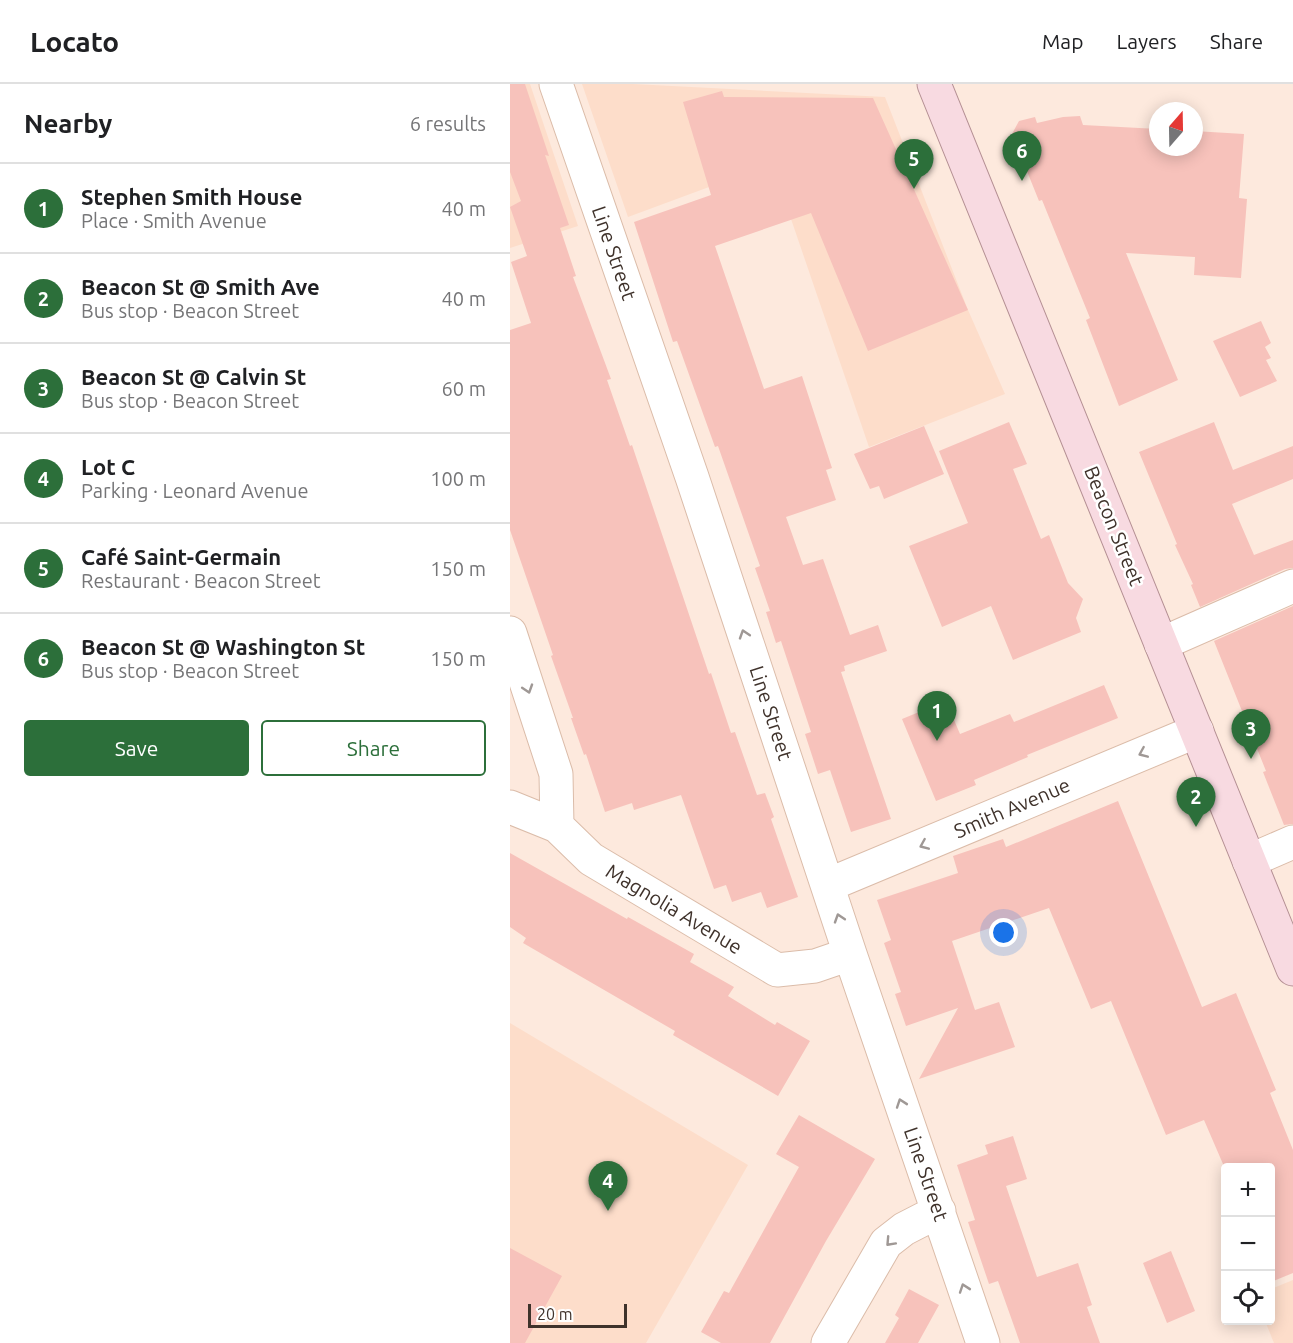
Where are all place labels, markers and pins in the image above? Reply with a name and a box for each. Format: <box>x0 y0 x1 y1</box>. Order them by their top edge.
pin: 6 <box>1002 132 1042 181</box>
pin: 5 <box>894 140 934 189</box>
pin: 1 <box>918 692 956 741</box>
pin: 3 <box>1232 710 1270 759</box>
pin: 2 <box>1176 778 1216 827</box>
pin: 4 <box>588 1162 628 1211</box>

